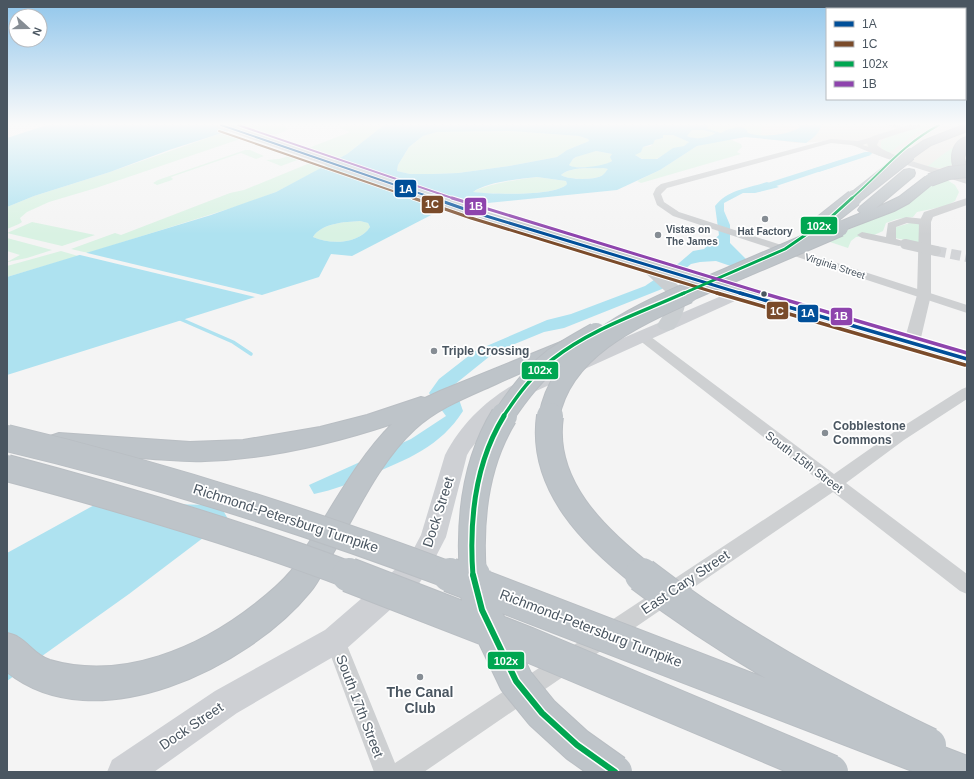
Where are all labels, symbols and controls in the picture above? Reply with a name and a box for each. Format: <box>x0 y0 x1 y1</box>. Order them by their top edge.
north arrow <box>8 8 48 48</box>
legend <box>826 8 966 100</box>
text: 1A <box>862 17 877 31</box>
text: N <box>30 26 44 37</box>
text: 1C <box>862 37 878 51</box>
text: 102x <box>862 57 888 71</box>
text: 1B <box>862 77 877 91</box>
line badge: 1A <box>394 179 417 198</box>
text: 1A <box>399 183 413 195</box>
line badge: 1C <box>421 195 444 214</box>
line badge: 1B <box>464 197 487 216</box>
text: 1C <box>425 198 439 210</box>
text: 1B <box>469 200 483 212</box>
marker: Hat Factory <box>760 214 770 224</box>
line badge: 102x <box>800 216 838 235</box>
text: 102x <box>807 220 832 232</box>
place label: Vistas on The James <box>666 224 718 247</box>
place label: Hat Factory <box>737 226 793 237</box>
marker: Vistas on The James <box>653 230 663 240</box>
street label: Virginia Street <box>804 251 867 281</box>
unlabelled marker <box>759 289 769 299</box>
line badge: 1C <box>766 301 789 320</box>
line badge: 1A <box>797 304 819 323</box>
text: 1C <box>770 305 784 317</box>
text: 1A <box>801 307 815 319</box>
line badge: 1B <box>830 307 853 326</box>
text: 1B <box>834 310 848 322</box>
place label: Triple Crossing <box>442 344 529 358</box>
marker: Triple Crossing <box>429 346 439 356</box>
line badge: 102x <box>521 361 559 380</box>
text: 102x <box>528 364 553 376</box>
place label: Cobblestone Commons <box>833 419 906 447</box>
street label: South 15th Street <box>762 428 846 496</box>
marker: Cobblestone Commons <box>820 428 830 438</box>
street label: Dock Street <box>419 475 457 549</box>
street label: Richmond-Petersburg Turnpike <box>191 480 381 556</box>
street label: East Cary Street <box>638 547 732 617</box>
street label: Richmond-Petersburg Turnpike <box>498 586 685 670</box>
line badge: 102x <box>487 651 525 670</box>
street label: South 17th Street <box>333 652 387 760</box>
text: 102x <box>494 655 519 667</box>
marker: The Canal Club <box>415 672 425 682</box>
place label: The Canal Club <box>387 684 453 716</box>
street label: Dock Street <box>156 699 226 753</box>

